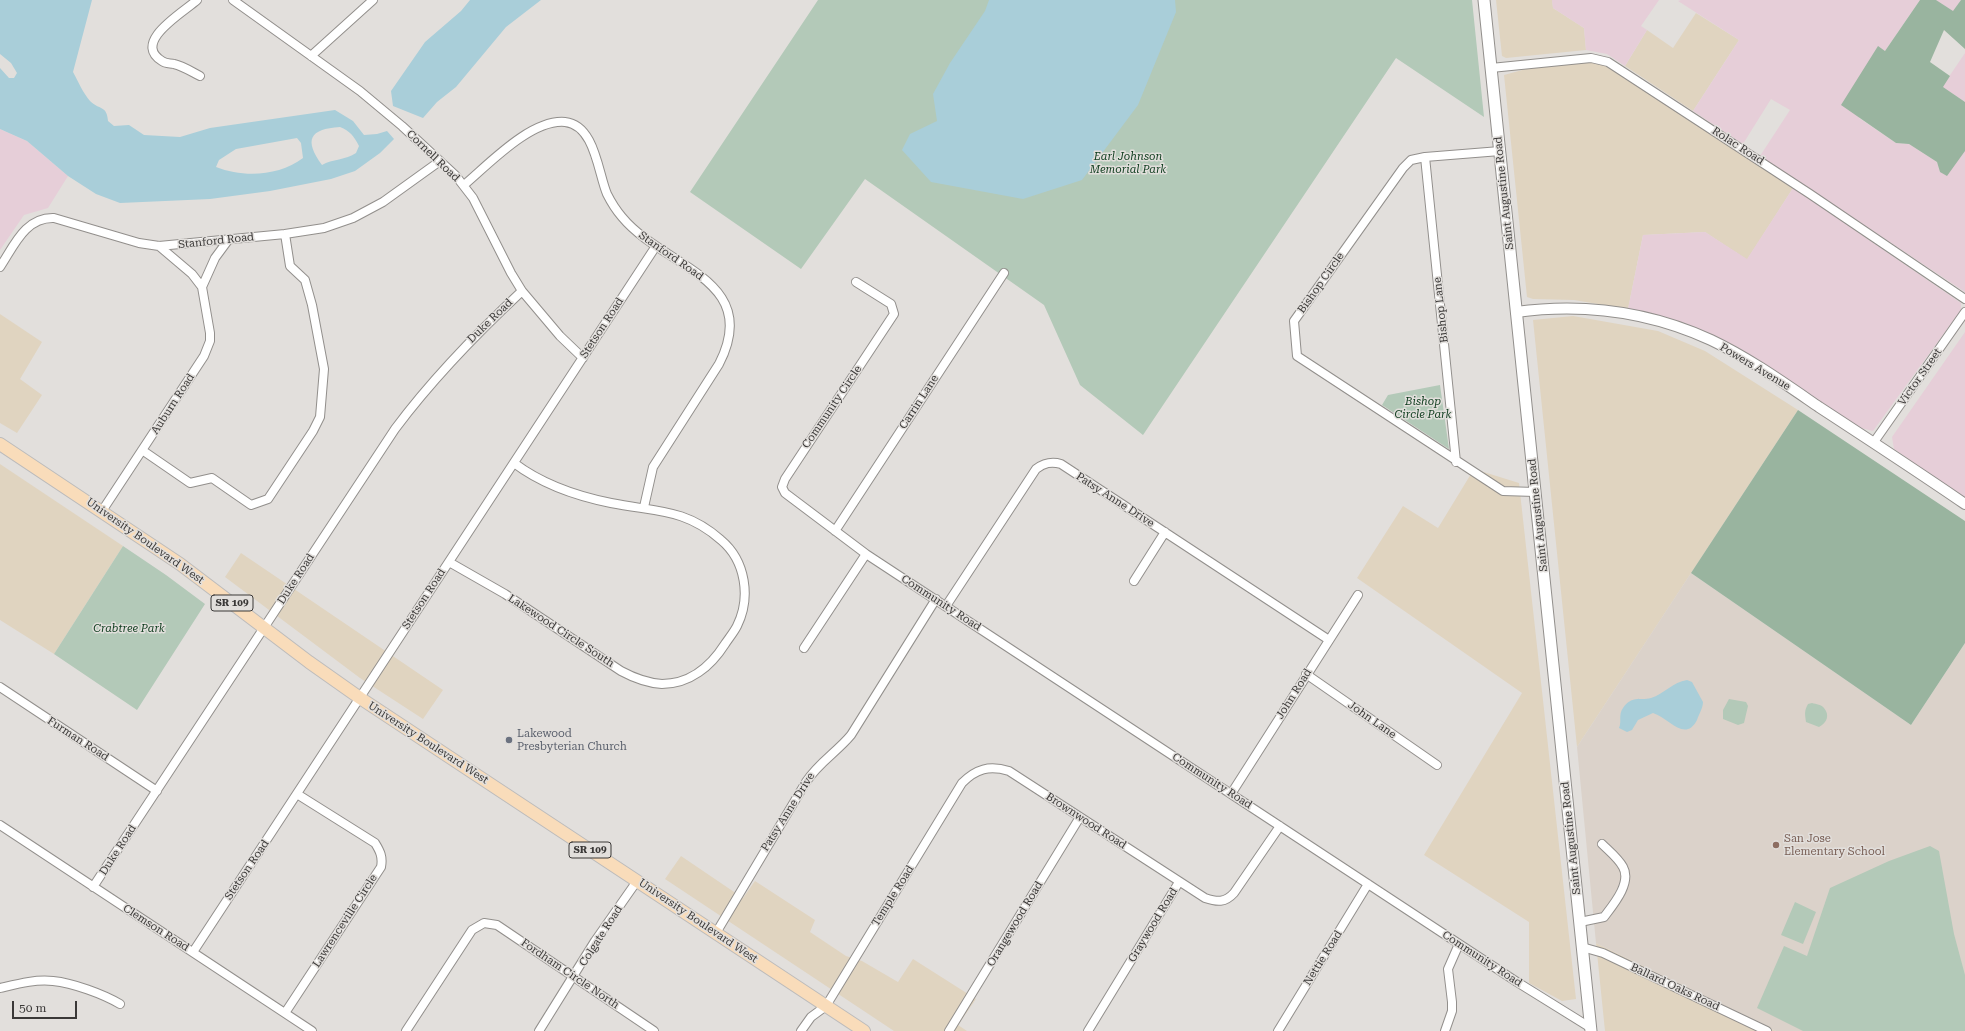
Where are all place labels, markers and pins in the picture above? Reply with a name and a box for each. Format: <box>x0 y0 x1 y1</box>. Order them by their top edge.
place label: Lakewood Presbyterian Church <box>517 727 627 753</box>
marker: Lakewood Presbyterian Church <box>504 735 514 745</box>
place label: San Jose Elementary School <box>1784 832 1885 858</box>
marker: San Jose Elementary School <box>1771 840 1781 850</box>

